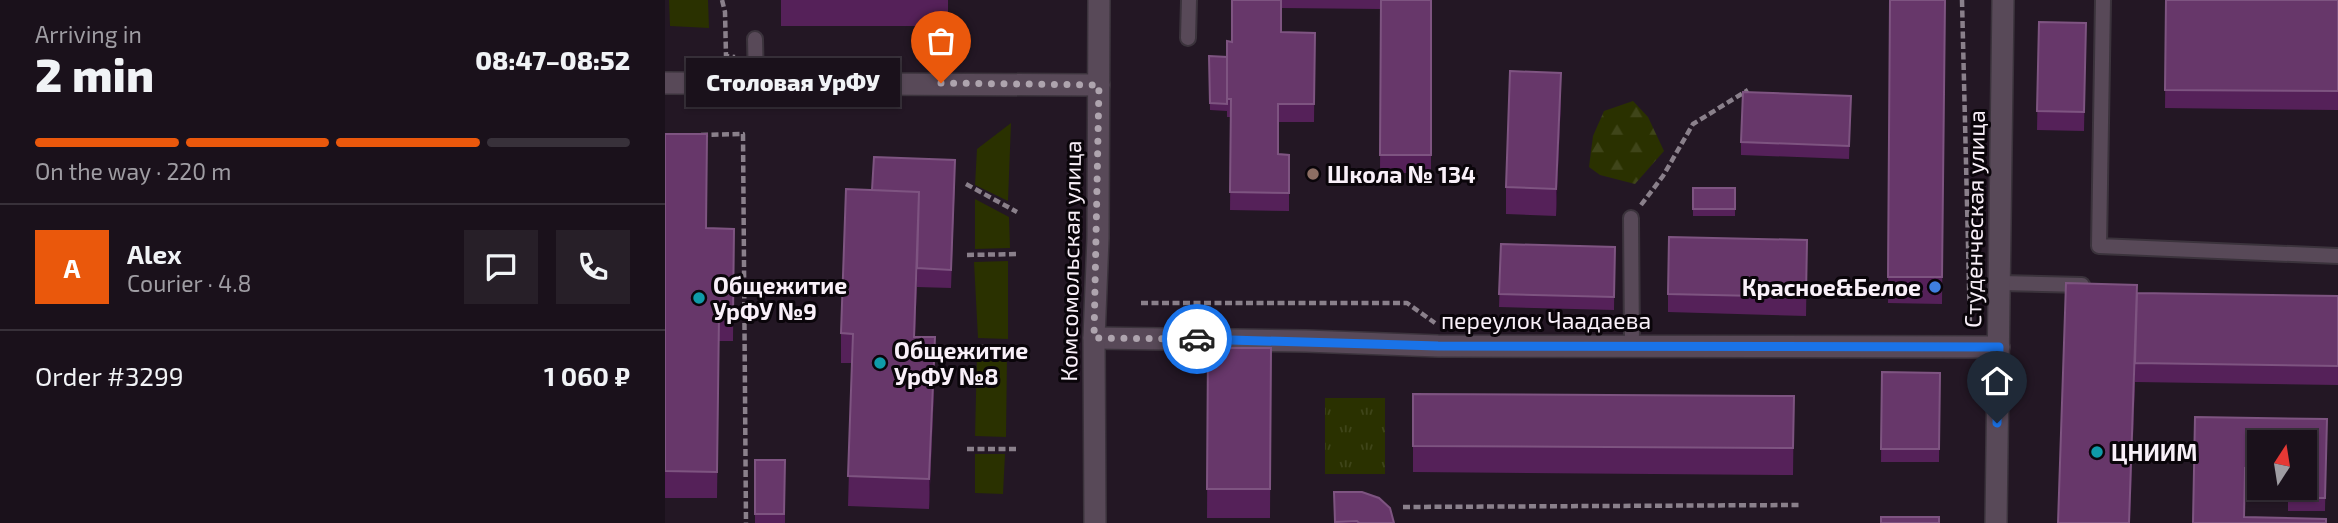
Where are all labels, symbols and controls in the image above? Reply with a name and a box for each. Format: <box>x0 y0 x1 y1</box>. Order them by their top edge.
pin <box>911 11 971 83</box>
text: Arriving in <box>35 20 142 48</box>
icon: bag <box>922 22 960 60</box>
text: 08:47–08:52 <box>475 44 630 75</box>
text: 2 min <box>35 46 154 101</box>
callout: Столовая УрФУ <box>686 58 899 108</box>
text: Столовая УрФУ <box>706 68 880 96</box>
street label: Студенческая улица <box>1958 110 1991 328</box>
street label: Комсомольская улица <box>1054 140 1087 382</box>
text: On the way · 220 m <box>35 157 231 185</box>
place label: Школа № 134 <box>1327 160 1476 188</box>
marker: Школа № 134 <box>1305 166 1321 182</box>
button: chat <box>464 230 538 304</box>
button: phone <box>556 230 630 304</box>
text: Alex <box>127 238 182 269</box>
text: A <box>64 252 80 283</box>
text: Courier · 4.8 <box>127 269 251 297</box>
place label: Общежитие УрФУ №9 <box>713 271 847 325</box>
place label: Красное&Белое <box>1742 273 1921 301</box>
marker: Красное&Белое <box>1927 279 1943 295</box>
marker: Общежитие УрФУ №9 <box>691 290 707 306</box>
courier <box>1162 304 1232 374</box>
street label: переулок Чаадаева <box>1441 306 1651 335</box>
icon: car <box>1178 320 1216 358</box>
place label: Общежитие УрФУ №8 <box>894 336 1028 390</box>
pin <box>1967 351 2027 423</box>
marker: Общежитие УрФУ №8 <box>872 355 888 371</box>
text: Order #3299 <box>35 360 184 391</box>
text: 1 060 ₽ <box>544 360 630 391</box>
icon: home <box>1978 362 2016 400</box>
north arrow <box>2247 430 2317 500</box>
map controls <box>2247 430 2317 500</box>
place label: ЦНИИМ <box>2111 438 2197 466</box>
marker: ЦНИИМ <box>2089 444 2105 460</box>

